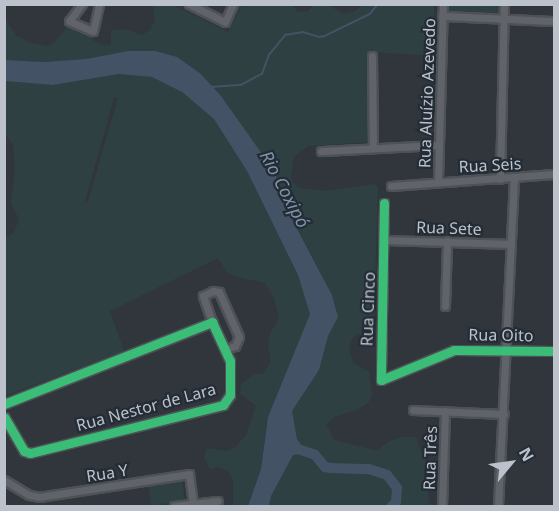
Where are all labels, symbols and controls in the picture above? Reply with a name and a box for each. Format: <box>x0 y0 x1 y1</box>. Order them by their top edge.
street label: Rua Aluízio Azevedo <box>415 18 439 168</box>
water label: Rio Coxipó <box>256 147 314 231</box>
street label: Rua Seis <box>458 154 522 176</box>
street label: Rua Sete <box>416 217 482 239</box>
street label: Rua Cinco <box>357 271 379 347</box>
street label: Rua Oito <box>468 325 534 345</box>
street label: Rua Nestor de Lara <box>74 379 218 435</box>
street label: Rua Três <box>419 426 441 490</box>
north arrow <box>481 433 541 493</box>
text: N <box>514 443 540 465</box>
street label: Rua Y <box>85 460 129 486</box>

